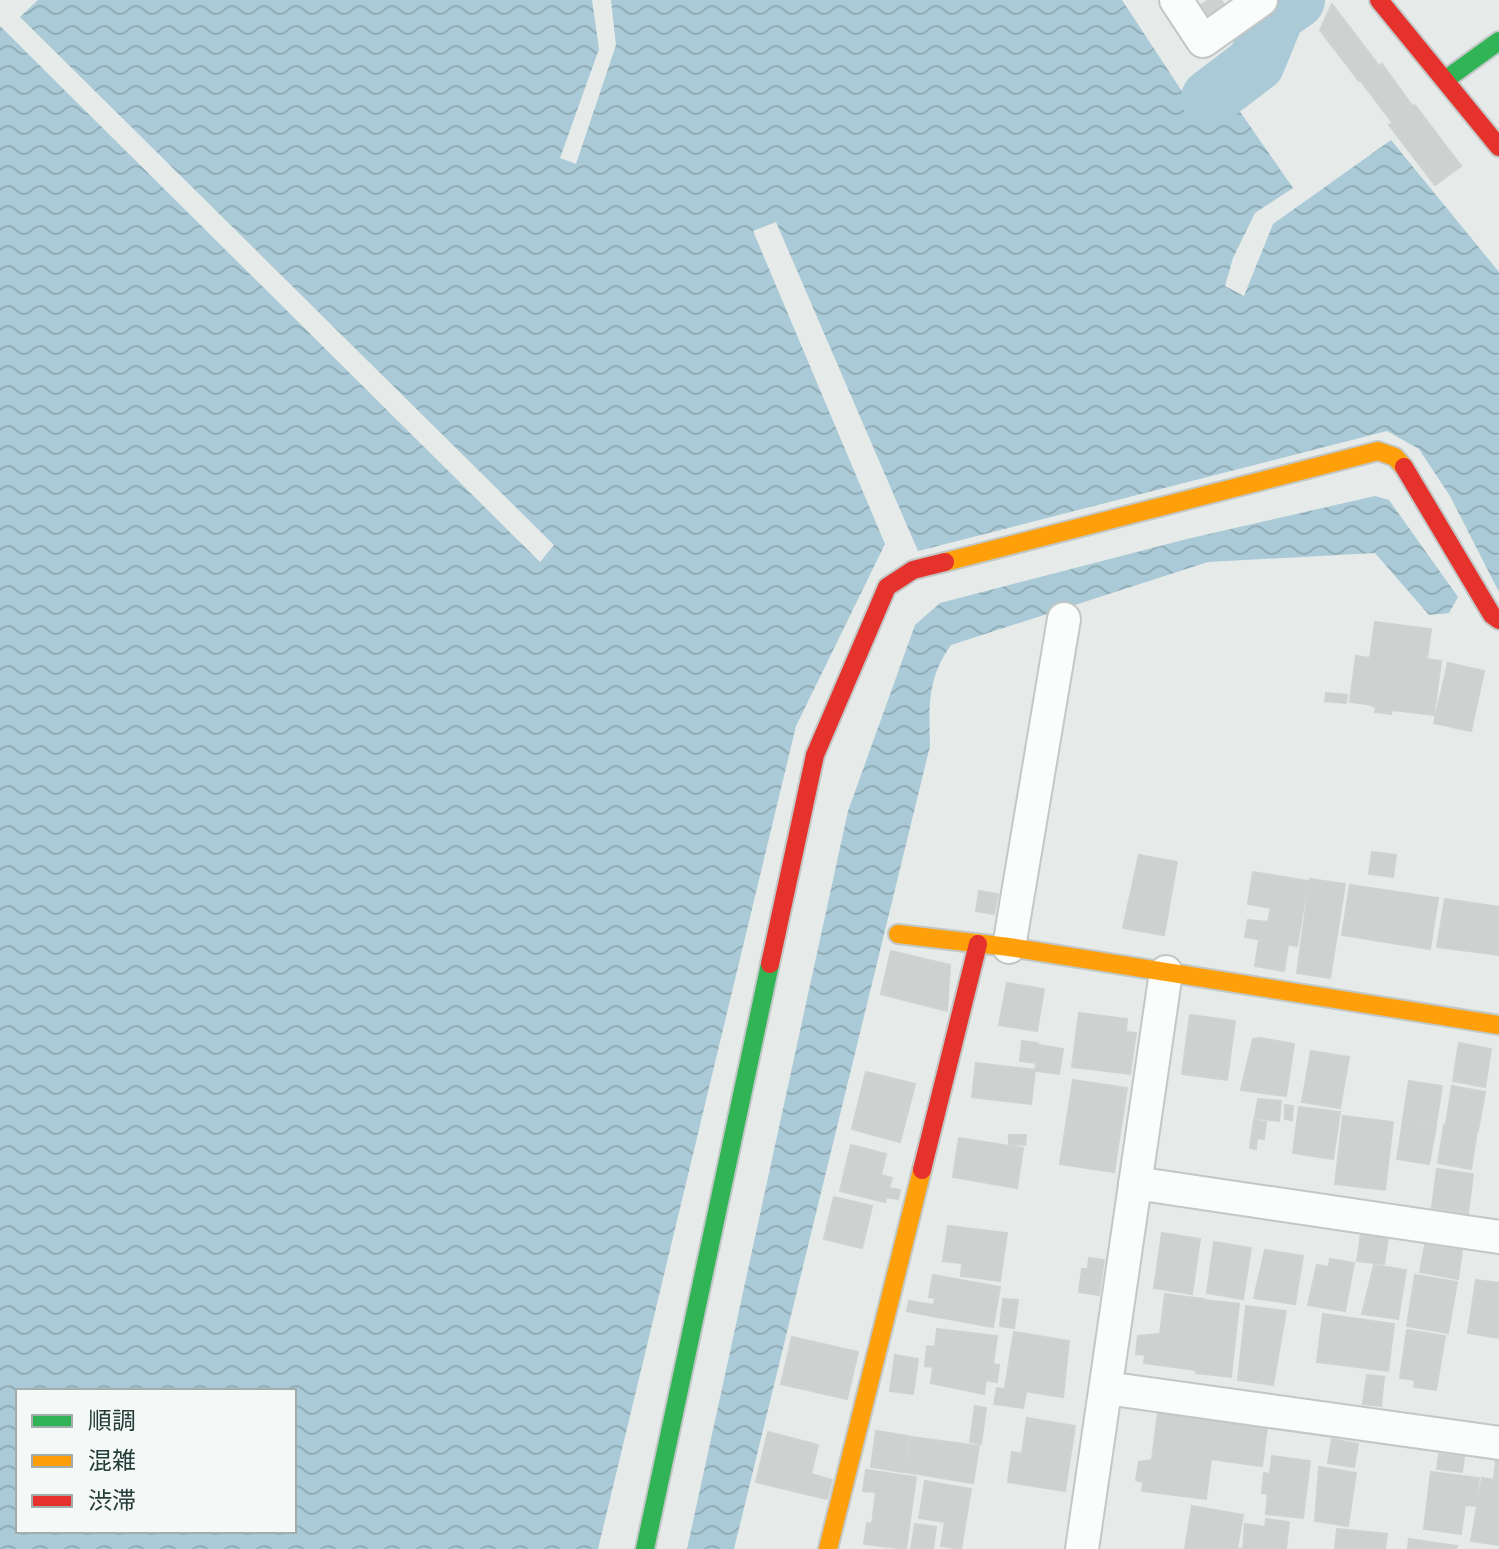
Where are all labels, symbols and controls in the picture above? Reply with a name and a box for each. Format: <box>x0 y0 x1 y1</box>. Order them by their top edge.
legend <box>16 1389 296 1533</box>
text: 順調 <box>88 1403 136 1438</box>
text: 混雑 <box>88 1443 136 1478</box>
text: 渋滞 <box>88 1483 136 1518</box>

